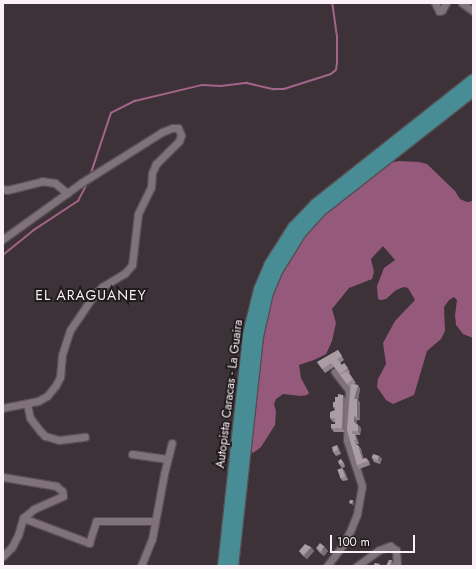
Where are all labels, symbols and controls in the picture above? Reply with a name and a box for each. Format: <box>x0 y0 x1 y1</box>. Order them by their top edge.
district label: EL ARAGUANEY <box>35 287 147 303</box>
street label: Autopista Caracas - La Guaira <box>214 319 246 469</box>
scale bar <box>332 527 417 553</box>
text: 100 m <box>337 533 370 551</box>

